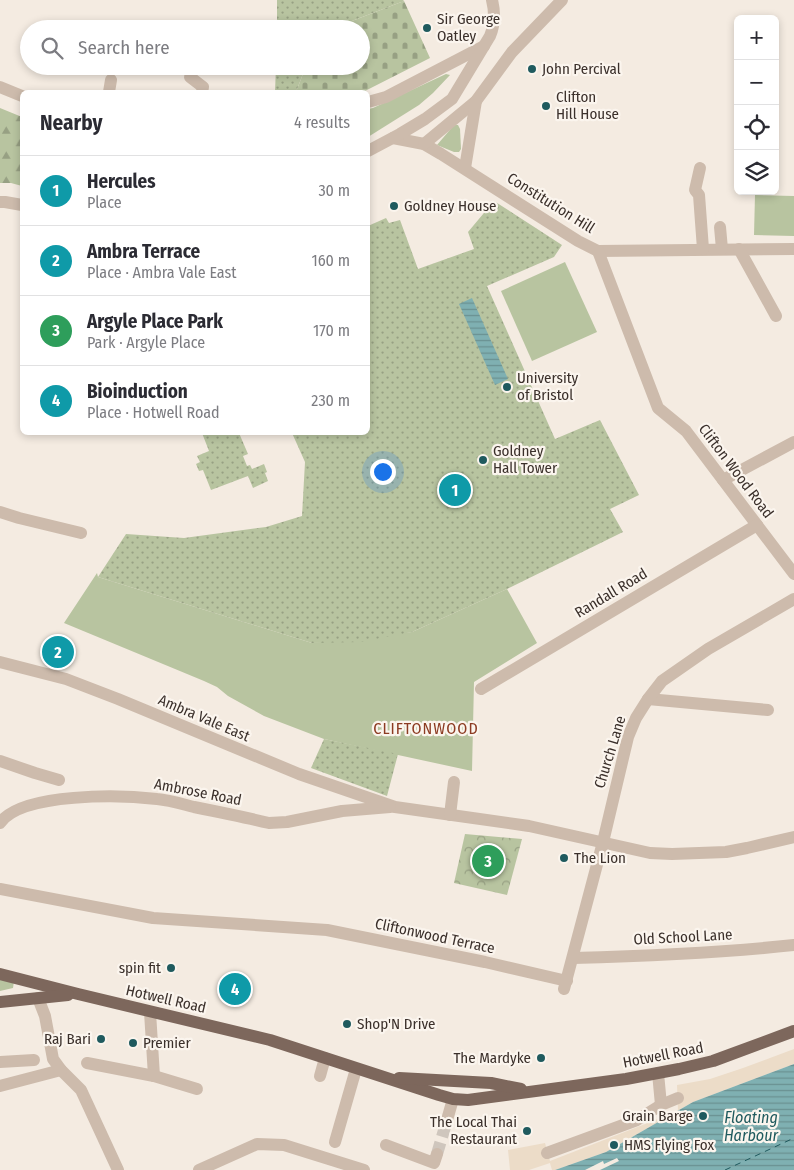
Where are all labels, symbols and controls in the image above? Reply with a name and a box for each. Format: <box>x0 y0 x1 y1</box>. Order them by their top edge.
place label: Sir George Oatley <box>437 10 500 45</box>
map controls <box>734 15 779 195</box>
button: + <box>734 15 779 60</box>
search box <box>20 20 370 75</box>
marker: Sir George Oatley <box>421 22 433 34</box>
icon: search <box>38 34 66 62</box>
text: Search here <box>78 36 170 59</box>
place label: John Percival <box>542 60 621 78</box>
button: − <box>734 60 779 105</box>
marker: John Percival <box>526 63 538 75</box>
place label: Clifton Hill House <box>556 88 619 123</box>
marker: Clifton Hill House <box>540 100 552 112</box>
button: locate <box>734 105 779 150</box>
text: Nearby <box>40 110 102 136</box>
text: 4 results <box>294 113 350 132</box>
button: layers <box>734 150 779 195</box>
street label: Constitution Hill <box>504 169 598 237</box>
text: Hercules <box>87 170 156 193</box>
text: 1 <box>53 181 59 200</box>
text: 30 m <box>318 181 350 200</box>
text: Place <box>87 193 122 212</box>
place label: Goldney House <box>404 197 497 215</box>
marker: Goldney House <box>388 200 400 212</box>
text: Ambra Terrace <box>87 240 200 263</box>
text: 2 <box>52 251 60 270</box>
text: 160 m <box>311 251 350 270</box>
text: Place · Ambra Vale East <box>87 263 237 282</box>
text: Argyle Place Park <box>87 310 223 333</box>
text: 3 <box>52 321 60 340</box>
text: 170 m <box>313 321 350 340</box>
text: Park · Argyle Place <box>87 333 205 352</box>
place label: University of Bristol <box>517 369 579 404</box>
text: Bioinduction <box>87 380 188 403</box>
marker: University of Bristol <box>501 381 513 393</box>
text: 4 <box>52 391 60 410</box>
text: 230 m <box>311 391 350 410</box>
text: Place · Hotwell Road <box>87 403 220 422</box>
street label: Clifton Wood Road <box>695 420 777 522</box>
place label: Goldney Hall Tower <box>493 442 558 477</box>
marker: Goldney Hall Tower <box>477 454 489 466</box>
your location <box>370 459 396 485</box>
pin: 1 <box>439 471 471 509</box>
street label: Randall Road <box>572 564 650 622</box>
pin: 2 <box>42 633 74 671</box>
street label: Ambra Vale East <box>156 691 252 745</box>
street label: Church Lane <box>590 713 630 791</box>
district label: CLIFTONWOOD <box>373 719 479 738</box>
street label: Ambrose Road <box>153 775 243 809</box>
pin: 3 <box>472 842 504 880</box>
place label: The Lion <box>574 849 626 867</box>
marker: The Lion <box>558 852 570 864</box>
street label: Cliftonwood Terrace <box>374 915 496 957</box>
street label: Old School Lane <box>633 925 733 949</box>
place label: spin fit <box>119 959 161 977</box>
marker: spin fit <box>165 962 177 974</box>
pin: 4 <box>219 970 251 1008</box>
street label: Hotwell Road <box>124 981 208 1017</box>
place label: Shop'N Drive <box>357 1015 435 1033</box>
marker: Shop'N Drive <box>341 1018 353 1030</box>
place label: Raj Bari <box>44 1030 91 1048</box>
marker: Raj Bari <box>95 1033 107 1045</box>
place label: Premier <box>143 1034 191 1052</box>
marker: Premier <box>127 1037 139 1049</box>
street label: Hotwell Road <box>621 1038 705 1072</box>
place label: The Mardyke <box>453 1049 531 1067</box>
marker: The Mardyke <box>535 1052 547 1064</box>
place label: Grain Barge <box>622 1107 693 1125</box>
water label: Floating Harbour <box>724 1108 779 1145</box>
marker: Grain Barge <box>697 1110 709 1122</box>
place label: The Local Thai Restaurant <box>430 1113 517 1148</box>
marker: The Local Thai Restaurant <box>521 1125 533 1137</box>
place label: HMS Flying Fox <box>624 1136 714 1154</box>
marker: HMS Flying Fox <box>608 1139 620 1151</box>

